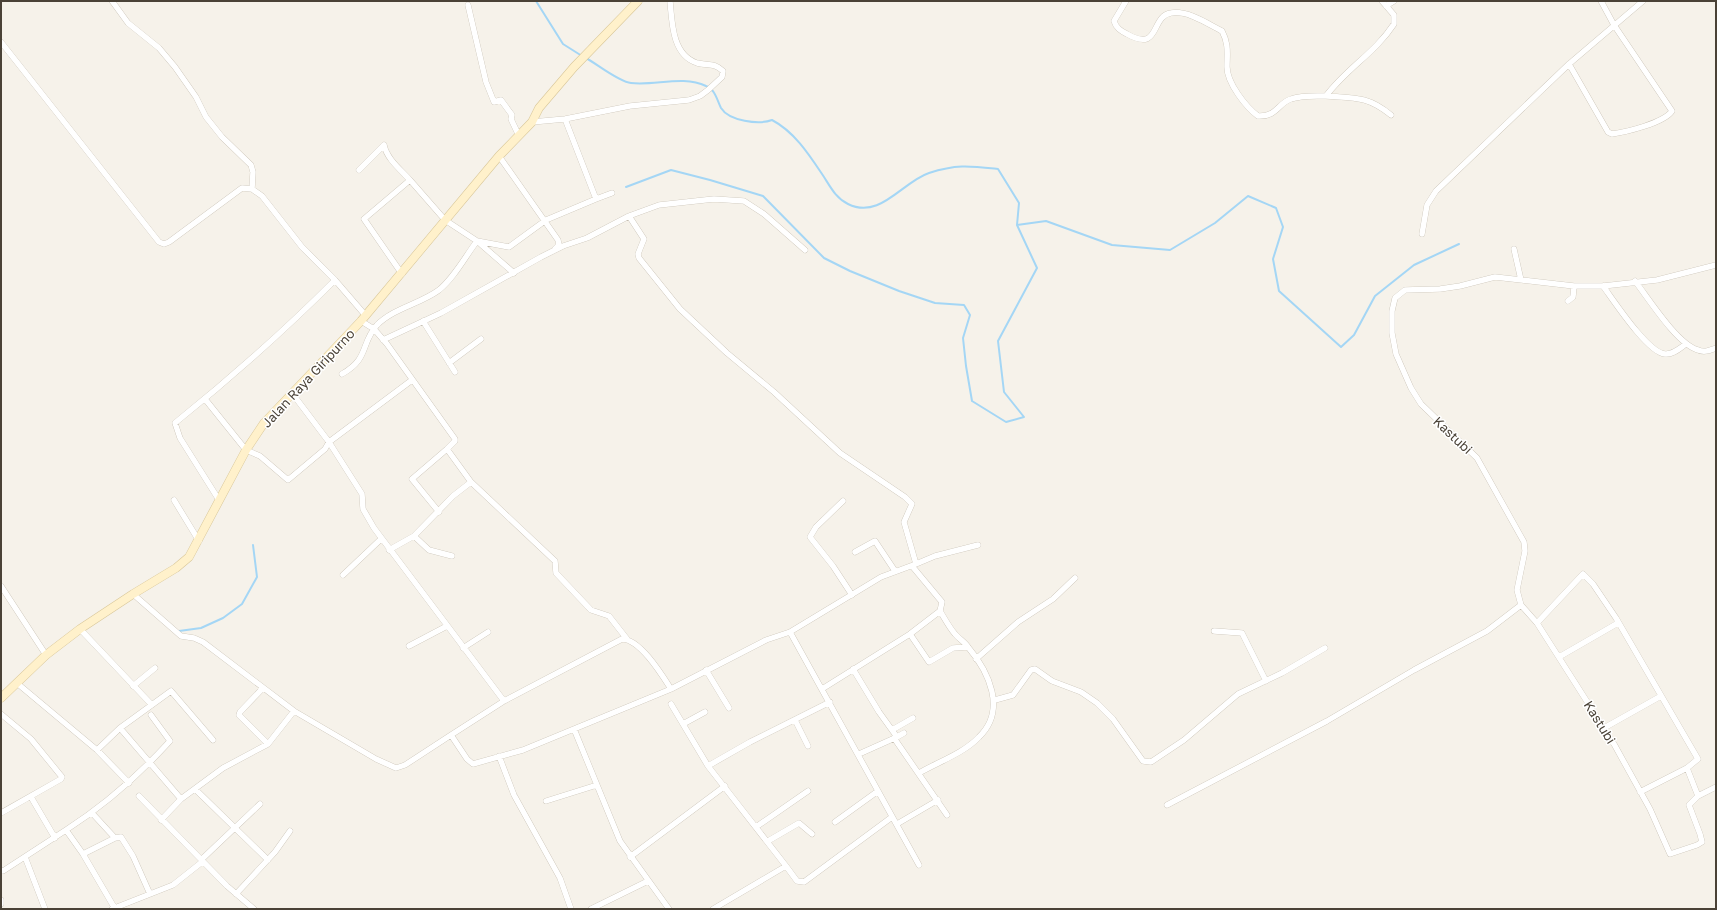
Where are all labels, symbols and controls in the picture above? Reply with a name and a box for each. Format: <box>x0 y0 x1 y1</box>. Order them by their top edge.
street label: Jalan Raya Giripurno <box>258 325 358 430</box>
street label: Kastubi <box>1430 413 1476 457</box>
street label: Kastubi <box>1581 698 1619 746</box>

